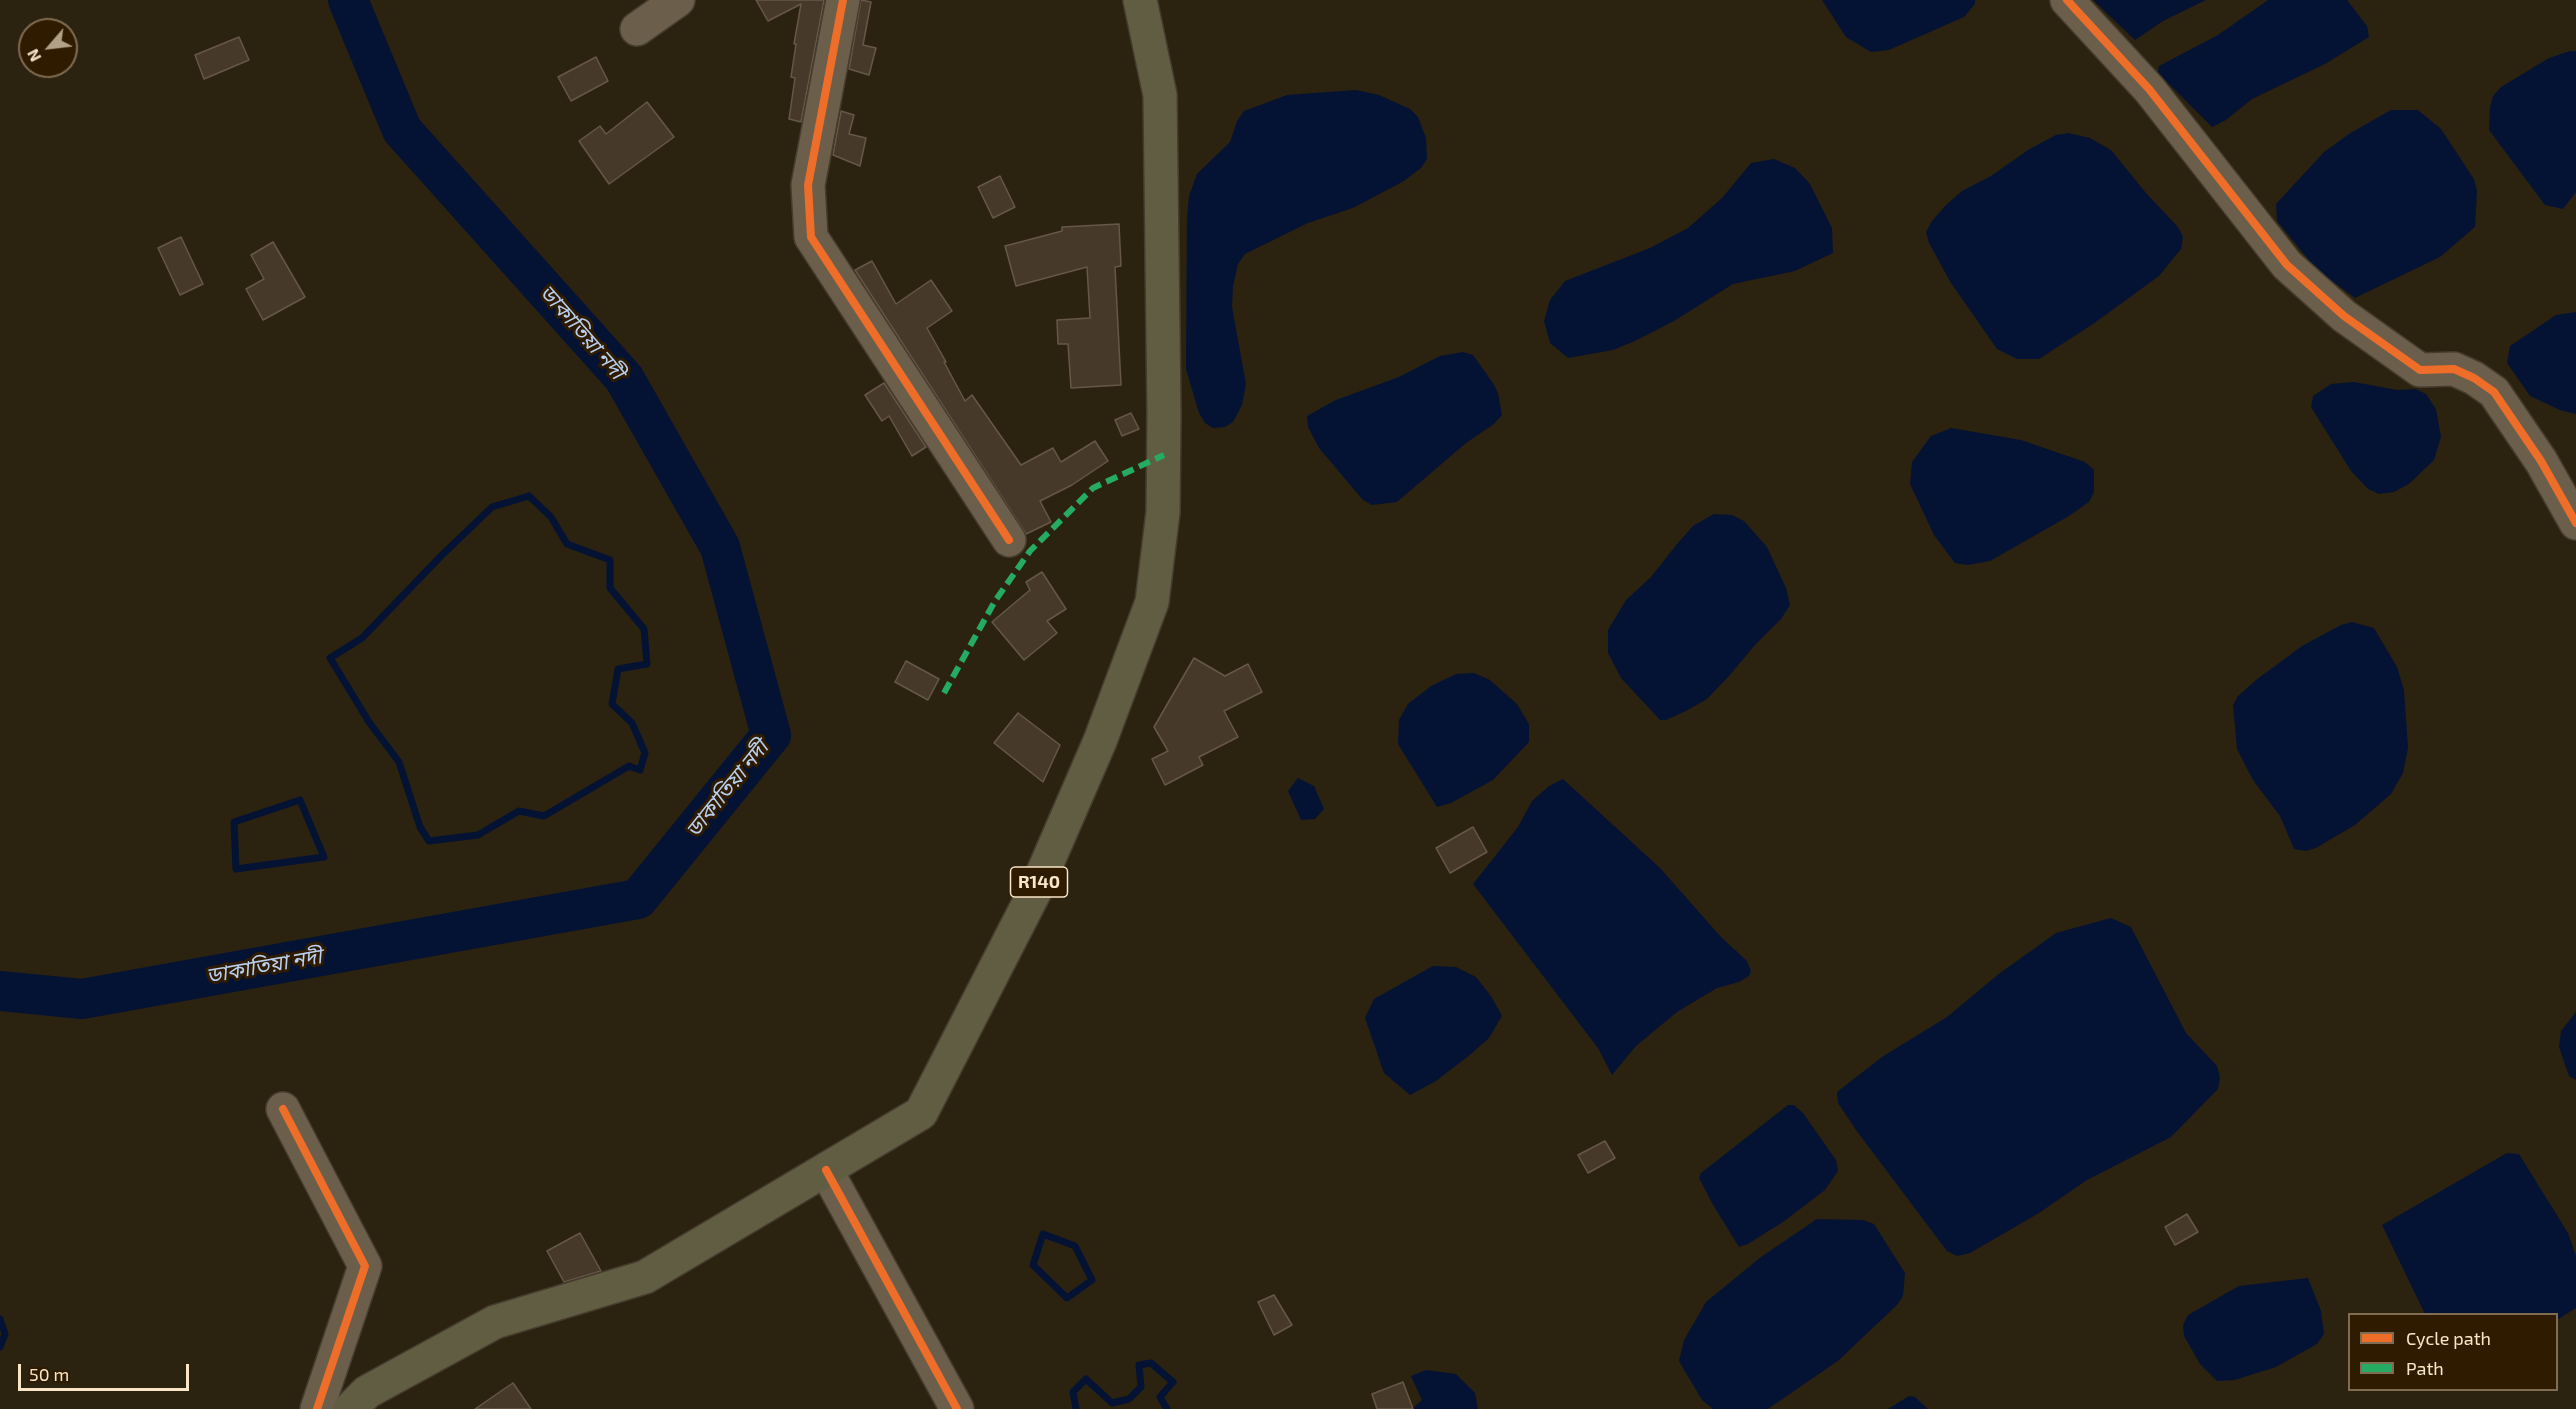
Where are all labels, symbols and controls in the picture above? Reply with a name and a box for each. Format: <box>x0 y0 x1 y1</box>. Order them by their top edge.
north arrow <box>18 18 78 78</box>
text: N <box>22 46 45 65</box>
water label: ডাকাতিয়া নদী <box>534 280 630 384</box>
water label: ডাকাতিয়া নদী <box>680 736 774 842</box>
road number: R140 <box>1010 867 1068 897</box>
water label: ডাকাতিয়া নদী <box>204 943 324 989</box>
legend <box>2348 1313 2558 1391</box>
text: Cycle path <box>2406 1327 2491 1349</box>
scale bar <box>21 1352 192 1390</box>
text: Path <box>2406 1357 2444 1379</box>
text: 50 m <box>29 1363 69 1385</box>

